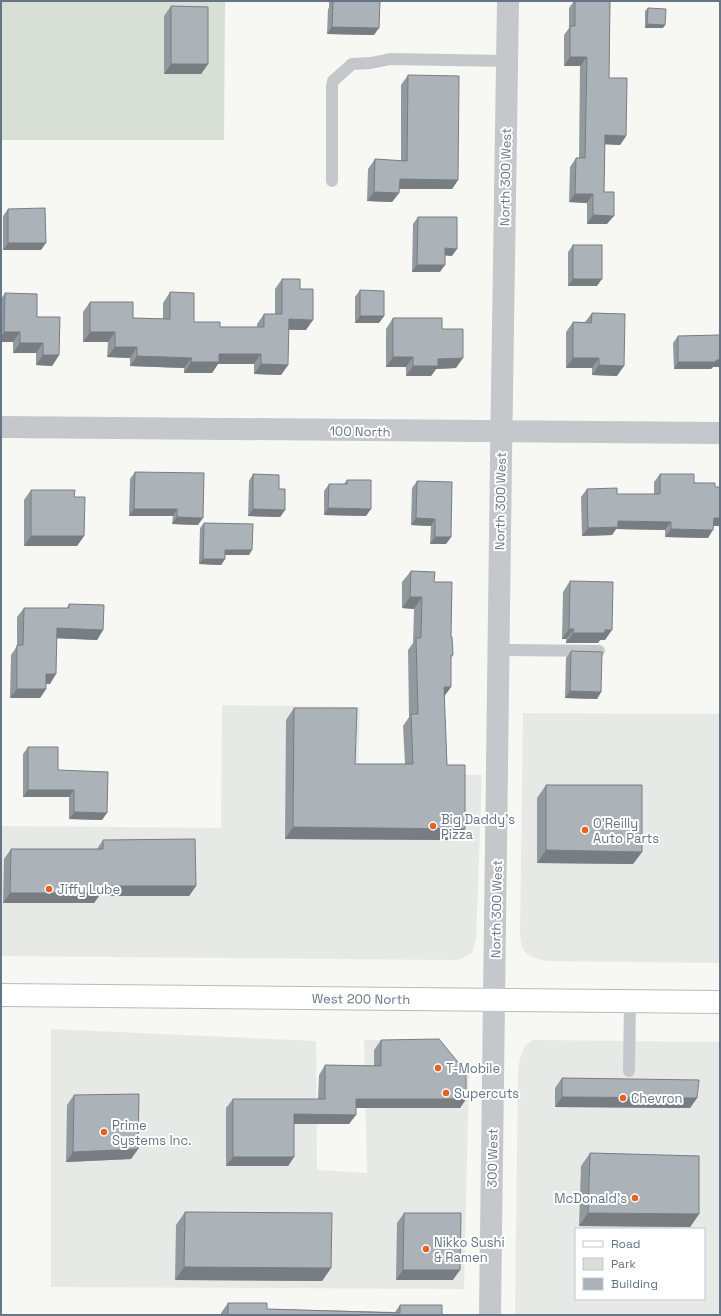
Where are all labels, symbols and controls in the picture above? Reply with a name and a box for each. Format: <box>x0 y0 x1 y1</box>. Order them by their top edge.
street label: North 300 West <box>496 128 515 226</box>
street label: 100 North <box>329 422 391 441</box>
street label: North 300 West <box>491 452 510 550</box>
place label: Big Daddy's Pizza <box>441 811 515 843</box>
place label: O'Reilly Auto Parts <box>593 815 659 847</box>
marker: Big Daddy's Pizza <box>428 821 438 831</box>
marker: O'Reilly Auto Parts <box>580 825 590 835</box>
street label: North 300 West <box>487 860 506 958</box>
place label: Jiffy Lube <box>57 881 120 898</box>
marker: Jiffy Lube <box>44 884 54 894</box>
street label: West 200 North <box>312 990 410 1008</box>
place label: T-Mobile <box>446 1060 500 1077</box>
marker: T-Mobile <box>433 1063 443 1073</box>
place label: Supercuts <box>454 1085 519 1102</box>
marker: Supercuts <box>441 1088 451 1098</box>
place label: Chevron <box>631 1090 682 1107</box>
marker: Chevron <box>618 1093 628 1103</box>
place label: Prime Systems Inc. <box>112 1117 192 1149</box>
marker: Prime Systems Inc. <box>99 1127 109 1137</box>
street label: 300 West <box>483 1128 502 1188</box>
place label: McDonald's <box>554 1190 627 1207</box>
marker: McDonald's <box>630 1193 640 1203</box>
legend <box>575 1228 705 1300</box>
place label: Nikko Sushi & Ramen <box>434 1234 505 1266</box>
text: Road <box>611 1236 640 1252</box>
marker: Nikko Sushi & Ramen <box>421 1244 431 1254</box>
text: Park <box>611 1256 636 1272</box>
text: Building <box>611 1276 658 1292</box>

